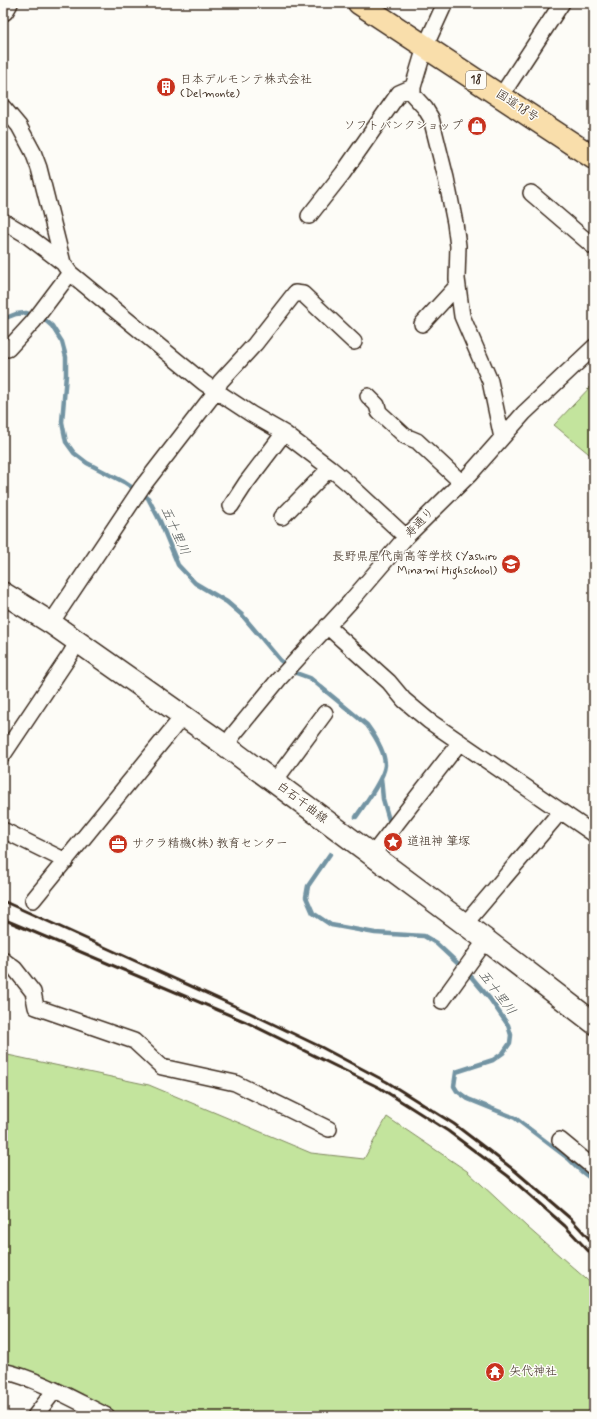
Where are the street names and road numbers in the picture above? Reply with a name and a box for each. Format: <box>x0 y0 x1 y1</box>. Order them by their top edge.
road number: 18 <box>466 71 486 89</box>
street label: 国道18号 <box>493 86 541 126</box>
street label: 寿通り <box>402 504 438 542</box>
street label: 白石千曲線 <box>273 779 331 827</box>

